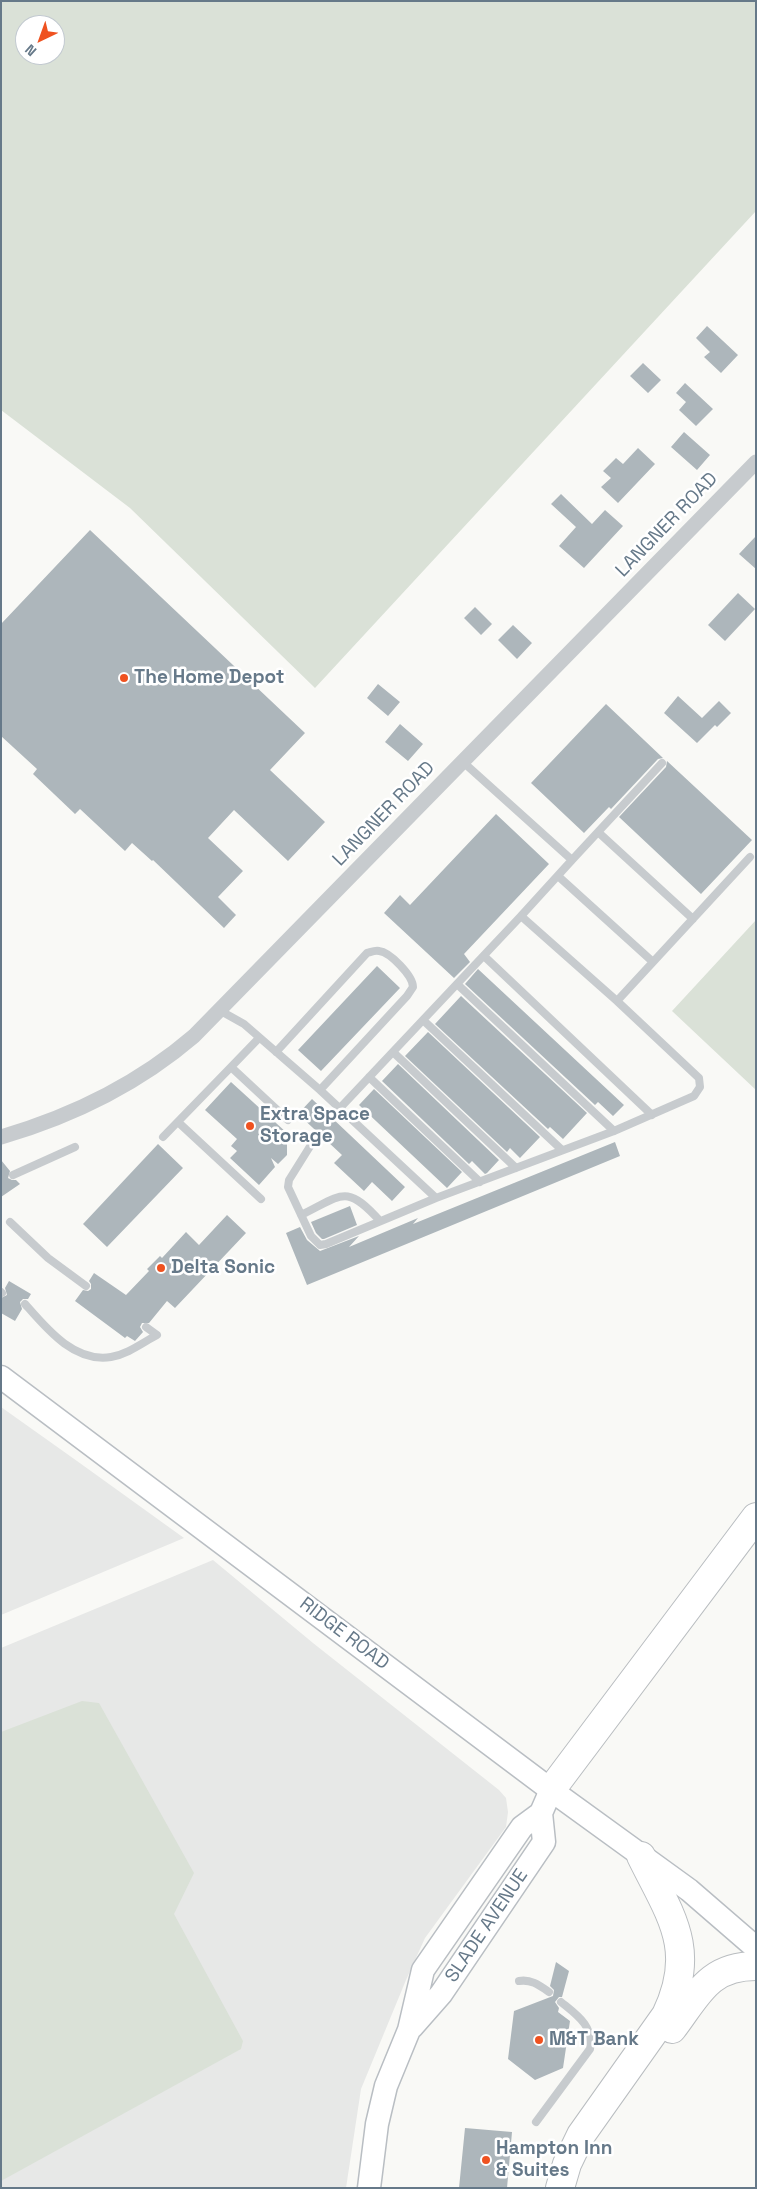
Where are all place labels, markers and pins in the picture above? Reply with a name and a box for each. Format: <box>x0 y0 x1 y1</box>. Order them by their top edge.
place label: The Home Depot <box>134 667 284 689</box>
marker: The Home Depot <box>118 672 130 684</box>
place label: Extra Space Storage <box>260 1104 370 1148</box>
marker: Extra Space Storage <box>244 1120 256 1132</box>
place label: Delta Sonic <box>171 1257 275 1279</box>
marker: Delta Sonic <box>155 1262 167 1274</box>
place label: M&T Bank <box>549 2029 639 2051</box>
marker: M&T Bank <box>533 2034 545 2046</box>
place label: Hampton Inn & Suites <box>496 2138 612 2182</box>
marker: Hampton Inn & Suites <box>480 2154 492 2166</box>

